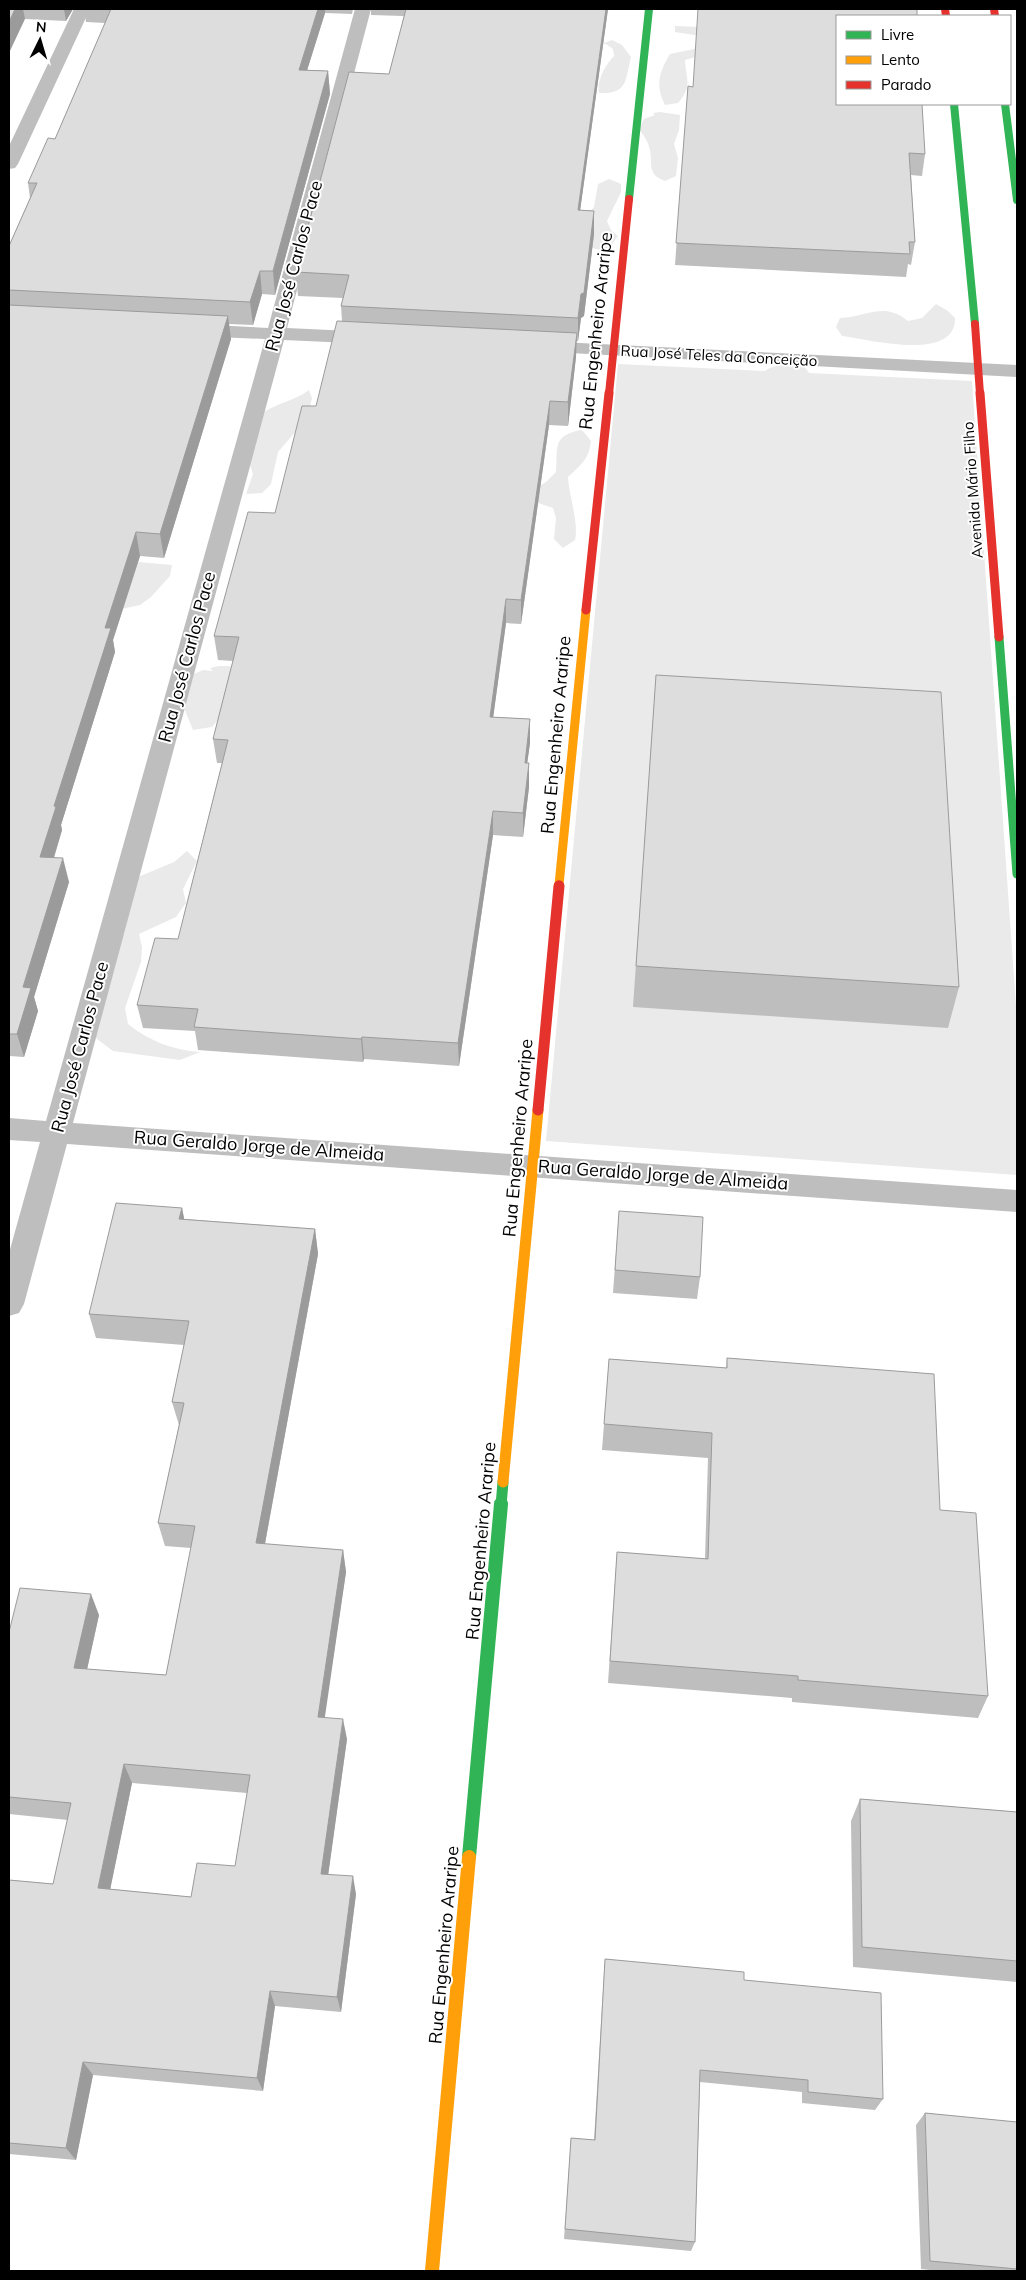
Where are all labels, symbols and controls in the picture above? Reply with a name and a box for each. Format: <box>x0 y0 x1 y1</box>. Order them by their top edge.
north arrow <box>15 15 65 65</box>
legend <box>836 15 1011 105</box>
text: N <box>35 18 47 36</box>
text: Livre <box>881 25 914 44</box>
text: Lento <box>881 50 920 69</box>
text: Parado <box>881 75 931 94</box>
street label: Rua José Carlos Pace <box>260 178 327 354</box>
street label: Rua Engenheiro Araripe <box>574 231 617 431</box>
street label: Rua José Teles da Conceição <box>620 341 818 370</box>
street label: Avenida Mário Filho <box>958 421 987 559</box>
street label: Rua José Carlos Pace <box>153 569 220 745</box>
street label: Rua Engenheiro Araripe <box>535 635 576 835</box>
street label: Rua José Carlos Pace <box>46 959 113 1135</box>
street label: Rua Engenheiro Araripe <box>497 1038 538 1238</box>
street label: Rua Geraldo Jorge de Almeida <box>133 1125 385 1166</box>
street label: Rua Geraldo Jorge de Almeida <box>537 1154 789 1195</box>
street label: Rua Engenheiro Araripe <box>460 1441 501 1641</box>
street label: Rua Engenheiro Araripe <box>423 1845 464 2045</box>

